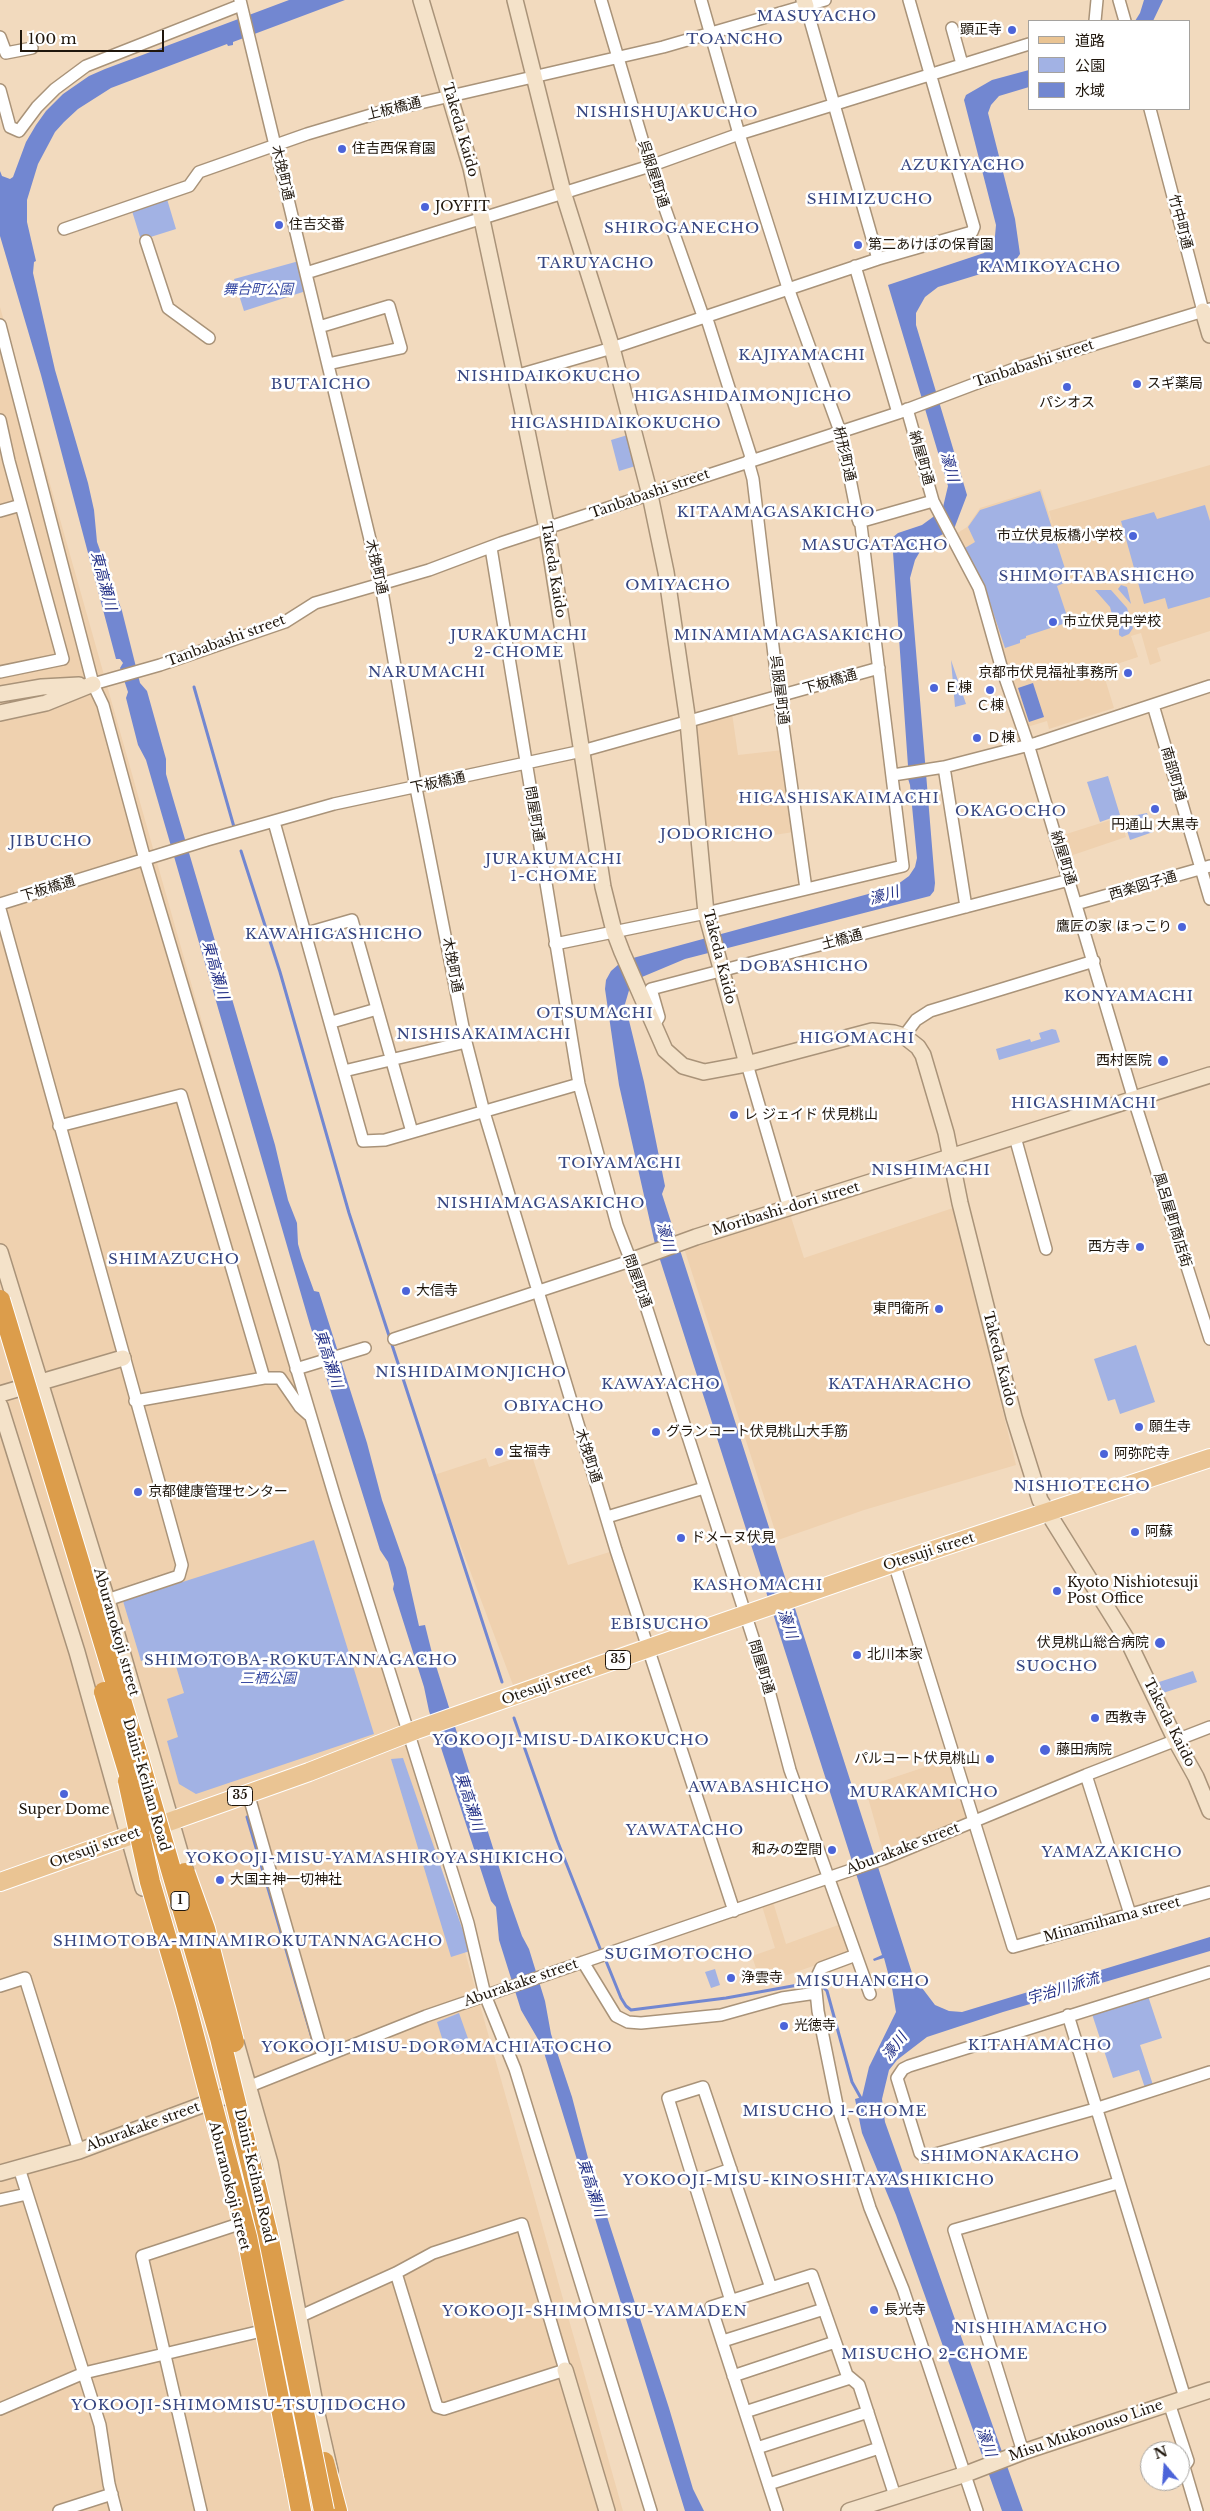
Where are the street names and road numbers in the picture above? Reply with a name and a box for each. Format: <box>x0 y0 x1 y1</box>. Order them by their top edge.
street label: Takeda Kaido <box>439 81 481 179</box>
street label: 上板橋通 <box>365 94 423 124</box>
street label: 呉服屋町通 <box>634 138 672 210</box>
street label: 木挽町通 <box>268 144 296 202</box>
street label: 竹中町通 <box>1165 193 1195 251</box>
street label: Tanbabashi street <box>972 337 1096 391</box>
street label: 枡形町通 <box>830 425 858 483</box>
street label: 納屋町通 <box>905 429 937 487</box>
street label: Tanbabashi street <box>588 466 712 522</box>
street label: Takeda Kaido <box>537 521 569 619</box>
street label: 木挽町通 <box>362 538 390 596</box>
street label: Tanbabashi street <box>164 612 288 670</box>
street label: 呉服屋町通 <box>766 654 792 726</box>
street label: 下板橋通 <box>801 666 859 698</box>
street label: 南部町通 <box>1157 745 1189 803</box>
street label: 下板橋通 <box>409 769 467 797</box>
street label: 問屋町通 <box>521 785 547 843</box>
street label: 納屋町通 <box>1047 829 1079 887</box>
street label: 西楽図子通 <box>1107 868 1179 904</box>
street label: 下板橋通 <box>19 873 77 905</box>
street label: Takeda Kaido <box>699 908 739 1006</box>
street label: 土橋通 <box>820 926 864 954</box>
street label: 木挽町通 <box>438 936 466 994</box>
street label: 風呂屋町商店街 <box>1150 1171 1194 1269</box>
street label: Moribashi-dori street <box>710 1179 862 1239</box>
street label: 問屋町通 <box>620 1252 654 1310</box>
street label: Takeda Kaido <box>979 1310 1019 1408</box>
street label: 木挽町通 <box>571 1427 605 1485</box>
street label: Otesuji street <box>881 1529 977 1575</box>
street label: Aburanokoji street <box>90 1566 142 1698</box>
street label: 問屋町通 <box>745 1638 777 1696</box>
road number: 35 <box>606 1650 630 1670</box>
street label: Otesuji street <box>500 1661 594 1709</box>
street label: Takeda Kaido <box>1140 1676 1198 1770</box>
street label: Daini-Keihan Road <box>119 1717 173 1853</box>
road number: 35 <box>228 1786 252 1805</box>
street label: Aburakake street <box>844 1820 962 1878</box>
street label: Otesuji street <box>48 1824 142 1872</box>
road number: 1 <box>171 1892 189 1910</box>
street label: Minamihama street <box>1042 1894 1182 1946</box>
street label: Aburakake street <box>462 1956 580 2010</box>
street label: Aburakake street <box>84 2099 202 2155</box>
street label: Daini-Keihan Road <box>230 2107 278 2245</box>
street label: Aburanokoji street <box>205 2120 253 2252</box>
street label: Misu Mukonouso Line <box>1007 2397 1165 2465</box>

